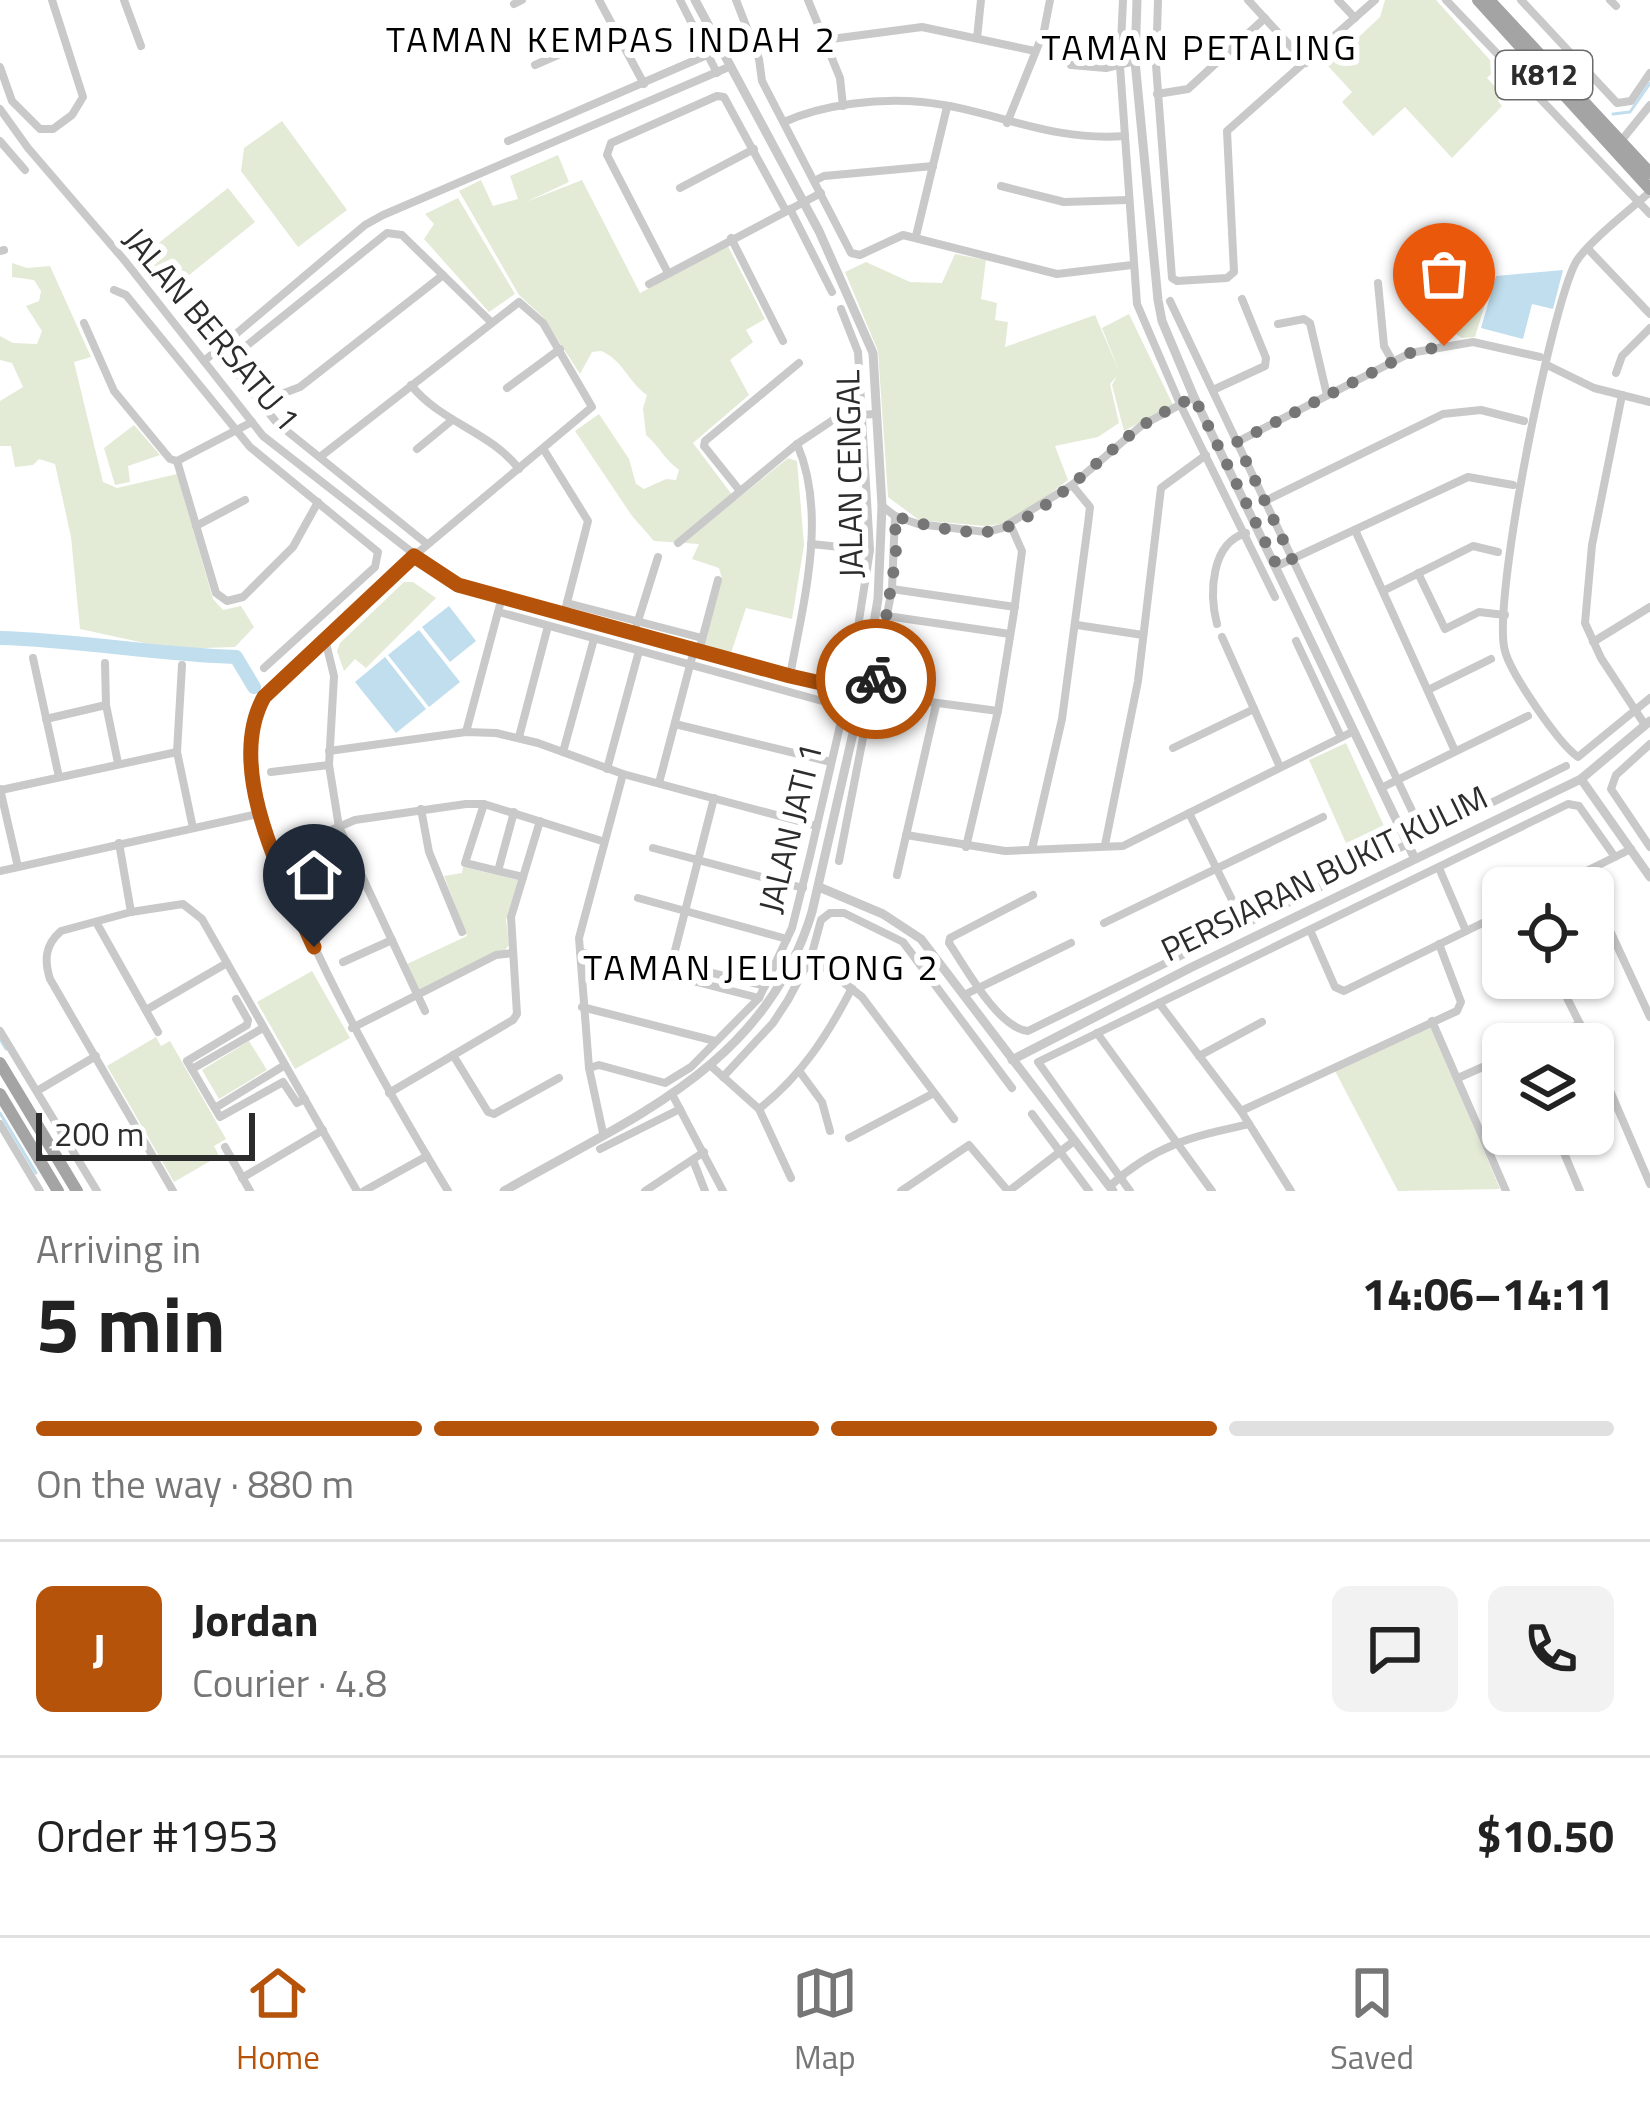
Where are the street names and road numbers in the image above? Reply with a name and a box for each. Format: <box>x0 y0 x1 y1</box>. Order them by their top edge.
road number: K812 <box>1496 51 1592 99</box>
street label: JALAN BERSATU 1 <box>111 216 313 442</box>
street label: JALAN CENGAL <box>822 369 876 579</box>
street label: JALAN JATI 1 <box>745 738 835 918</box>
street label: PERSIARAN BUKIT KULIM <box>1152 772 1496 974</box>

